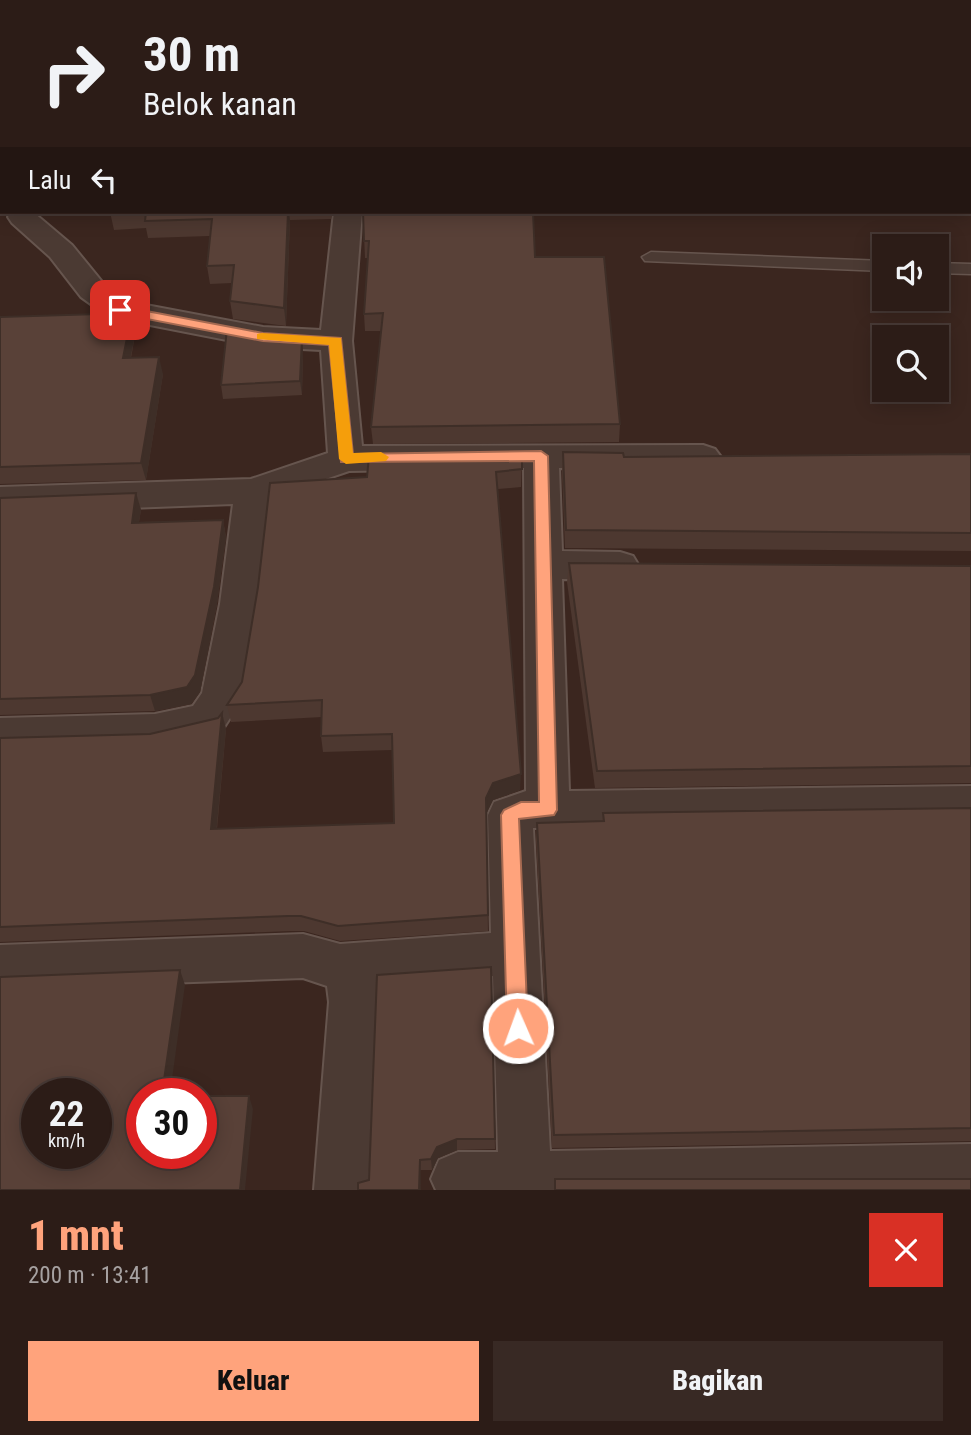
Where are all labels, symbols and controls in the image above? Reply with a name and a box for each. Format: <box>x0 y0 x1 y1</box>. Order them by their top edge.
text: 30 m <box>143 26 240 83</box>
icon: right <box>28 28 119 119</box>
text: Belok kanan <box>143 85 297 123</box>
icon: left <box>85 161 123 199</box>
text: Lalu <box>28 165 71 195</box>
map controls <box>872 234 949 402</box>
button: sound <box>872 234 949 311</box>
pin <box>90 280 150 340</box>
icon: arrive <box>101 291 139 329</box>
button: search <box>872 325 949 402</box>
position arrow <box>481 991 555 1065</box>
speed limit sign: 30 <box>126 1078 217 1169</box>
text: 22 <box>49 1094 84 1135</box>
text: km/h <box>48 1130 85 1151</box>
text: 1 mnt <box>28 1211 124 1260</box>
button: close <box>869 1213 943 1287</box>
text: 200 m · 13:41 <box>28 1262 152 1289</box>
button: Keluar <box>28 1341 479 1421</box>
button: Bagikan <box>493 1341 943 1421</box>

